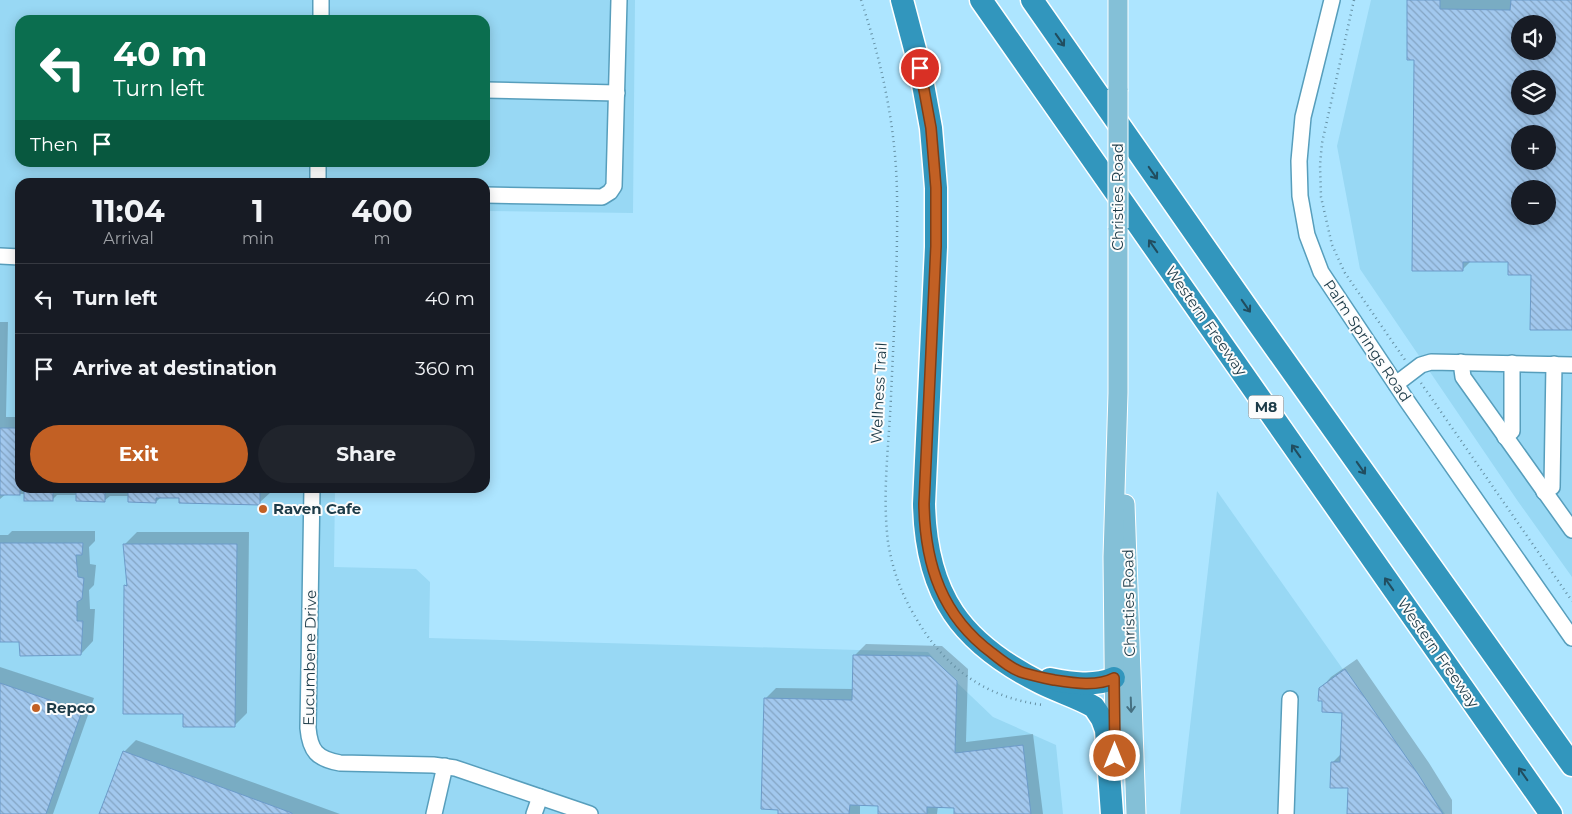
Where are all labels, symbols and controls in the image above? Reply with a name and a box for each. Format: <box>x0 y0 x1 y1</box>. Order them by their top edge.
map controls <box>1511 15 1556 225</box>
button: sound <box>1511 15 1556 60</box>
text: 40 m <box>113 32 208 75</box>
one-way arrow <box>1055 33 1065 47</box>
icon: left <box>30 35 95 100</box>
pin <box>899 47 941 89</box>
icon: arrive <box>906 54 934 82</box>
button: layers <box>1511 70 1556 115</box>
text: Turn left <box>113 75 205 102</box>
button: + <box>1511 125 1556 170</box>
icon: arrive <box>88 130 116 158</box>
text: Then <box>30 133 78 156</box>
street label: Christies Road <box>1108 143 1127 251</box>
one-way arrow <box>1148 166 1158 180</box>
button: − <box>1511 180 1556 225</box>
text: 11:04 <box>92 193 165 230</box>
text: 1 <box>252 193 264 230</box>
text: 400 <box>351 193 413 230</box>
text: Arrival <box>103 229 154 248</box>
text: min <box>242 229 274 248</box>
text: m <box>374 229 390 248</box>
one-way arrow <box>1148 239 1158 253</box>
street label: Western Freeway <box>1161 262 1252 380</box>
street label: Palm Springs Road <box>1319 276 1415 406</box>
icon: left <box>30 285 58 313</box>
text: Turn left <box>73 287 158 310</box>
text: 40 m <box>425 287 475 310</box>
one-way arrow <box>1241 299 1251 313</box>
street label: Wellness Trail <box>866 342 891 444</box>
icon: arrive <box>30 355 58 383</box>
text: Arrive at destination <box>73 357 277 380</box>
text: 360 m <box>415 357 475 380</box>
road number: M8 <box>1248 396 1284 418</box>
button: Exit <box>30 425 248 483</box>
button: Share <box>258 425 475 483</box>
one-way arrow <box>1291 444 1301 458</box>
one-way arrow <box>1356 460 1366 474</box>
place label: Raven Cafe <box>273 499 361 518</box>
marker: Raven Cafe <box>257 503 269 515</box>
street label: Christies Road <box>1118 549 1139 657</box>
one-way arrow <box>1384 577 1394 591</box>
street label: Eucumbene Drive <box>299 590 320 726</box>
street label: Western Freeway <box>1393 594 1484 712</box>
one-way arrow <box>1126 696 1136 712</box>
place label: Repco <box>46 698 96 717</box>
marker: Repco <box>30 702 42 714</box>
position arrow <box>1088 729 1140 781</box>
one-way arrow <box>1518 767 1528 781</box>

